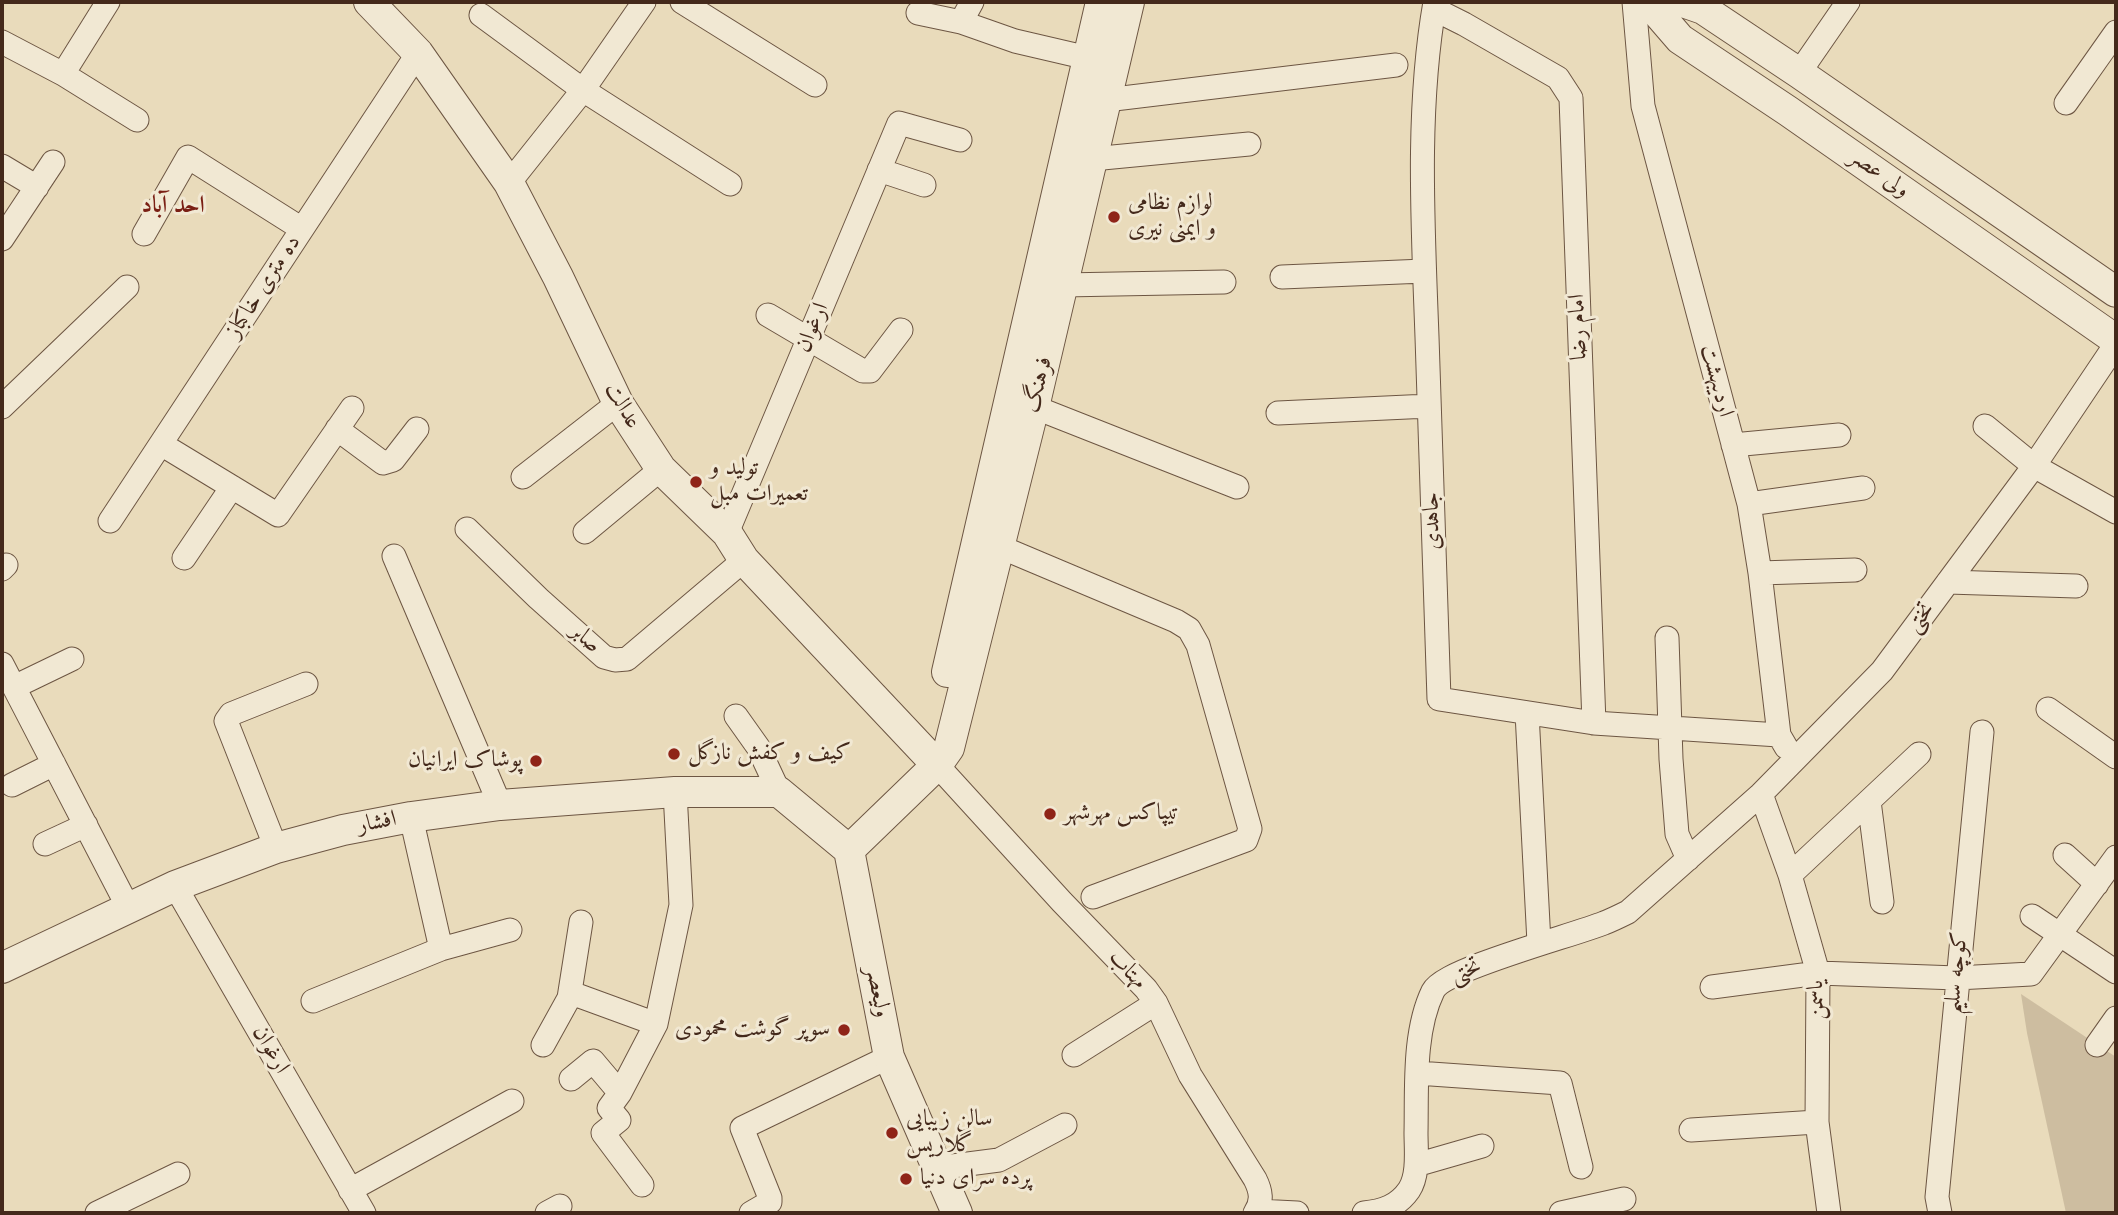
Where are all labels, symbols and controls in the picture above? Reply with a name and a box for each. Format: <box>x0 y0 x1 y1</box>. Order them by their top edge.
street label: ولی عصر <box>1844 143 1914 205</box>
place label: لوازم نظامی و ایمنی نیری <box>1128 190 1216 244</box>
district label: احد آباد <box>141 192 205 220</box>
marker: لوازم نظامی و ایمنی نیری <box>1106 209 1122 225</box>
street label: ده متری خاکباز <box>221 230 307 344</box>
street label: امام رضا <box>1564 293 1594 361</box>
street label: ارغوان <box>790 299 836 357</box>
street label: اردیبهشت <box>1693 342 1739 420</box>
street label: فرهنگ <box>1019 354 1059 416</box>
street label: عدالت <box>598 378 646 434</box>
place label: تولید و تعمیرات مبل <box>710 455 808 509</box>
marker: تولید و تعمیرات مبل <box>688 474 704 490</box>
street label: جاهدی <box>1418 492 1448 550</box>
street label: تختی <box>1900 597 1942 639</box>
street label: صابر <box>564 618 606 660</box>
place label: کیف و کفش نازگل <box>688 740 851 768</box>
marker: کیف و کفش نازگل <box>666 746 682 762</box>
place label: پوشاک ایرانیان <box>408 747 522 775</box>
marker: پوشاک ایرانیان <box>528 753 544 769</box>
place label: تیپاکس مهرشهر <box>1064 800 1179 828</box>
street label: افشار <box>355 806 399 840</box>
marker: تیپاکس مهرشهر <box>1042 806 1058 822</box>
street label: کوچه سلیم <box>1939 931 1975 1015</box>
street label: مهتاب <box>1102 944 1152 996</box>
street label: تختی <box>1446 953 1486 991</box>
street label: ولیعصر <box>859 964 895 1020</box>
street label: یاسمن <box>1803 980 1831 1020</box>
place label: سوپر گوشت محمودی <box>675 1016 830 1044</box>
street label: ارغوان <box>245 1021 295 1079</box>
marker: سوپر گوشت محمودی <box>836 1022 852 1038</box>
place label: سالن زیبایی گلاریس <box>906 1106 993 1160</box>
marker: سالن زیبایی گلاریس <box>884 1125 900 1141</box>
place label: پرده سرای دنیا <box>920 1165 1031 1193</box>
marker: پرده سرای دنیا <box>898 1171 914 1187</box>

